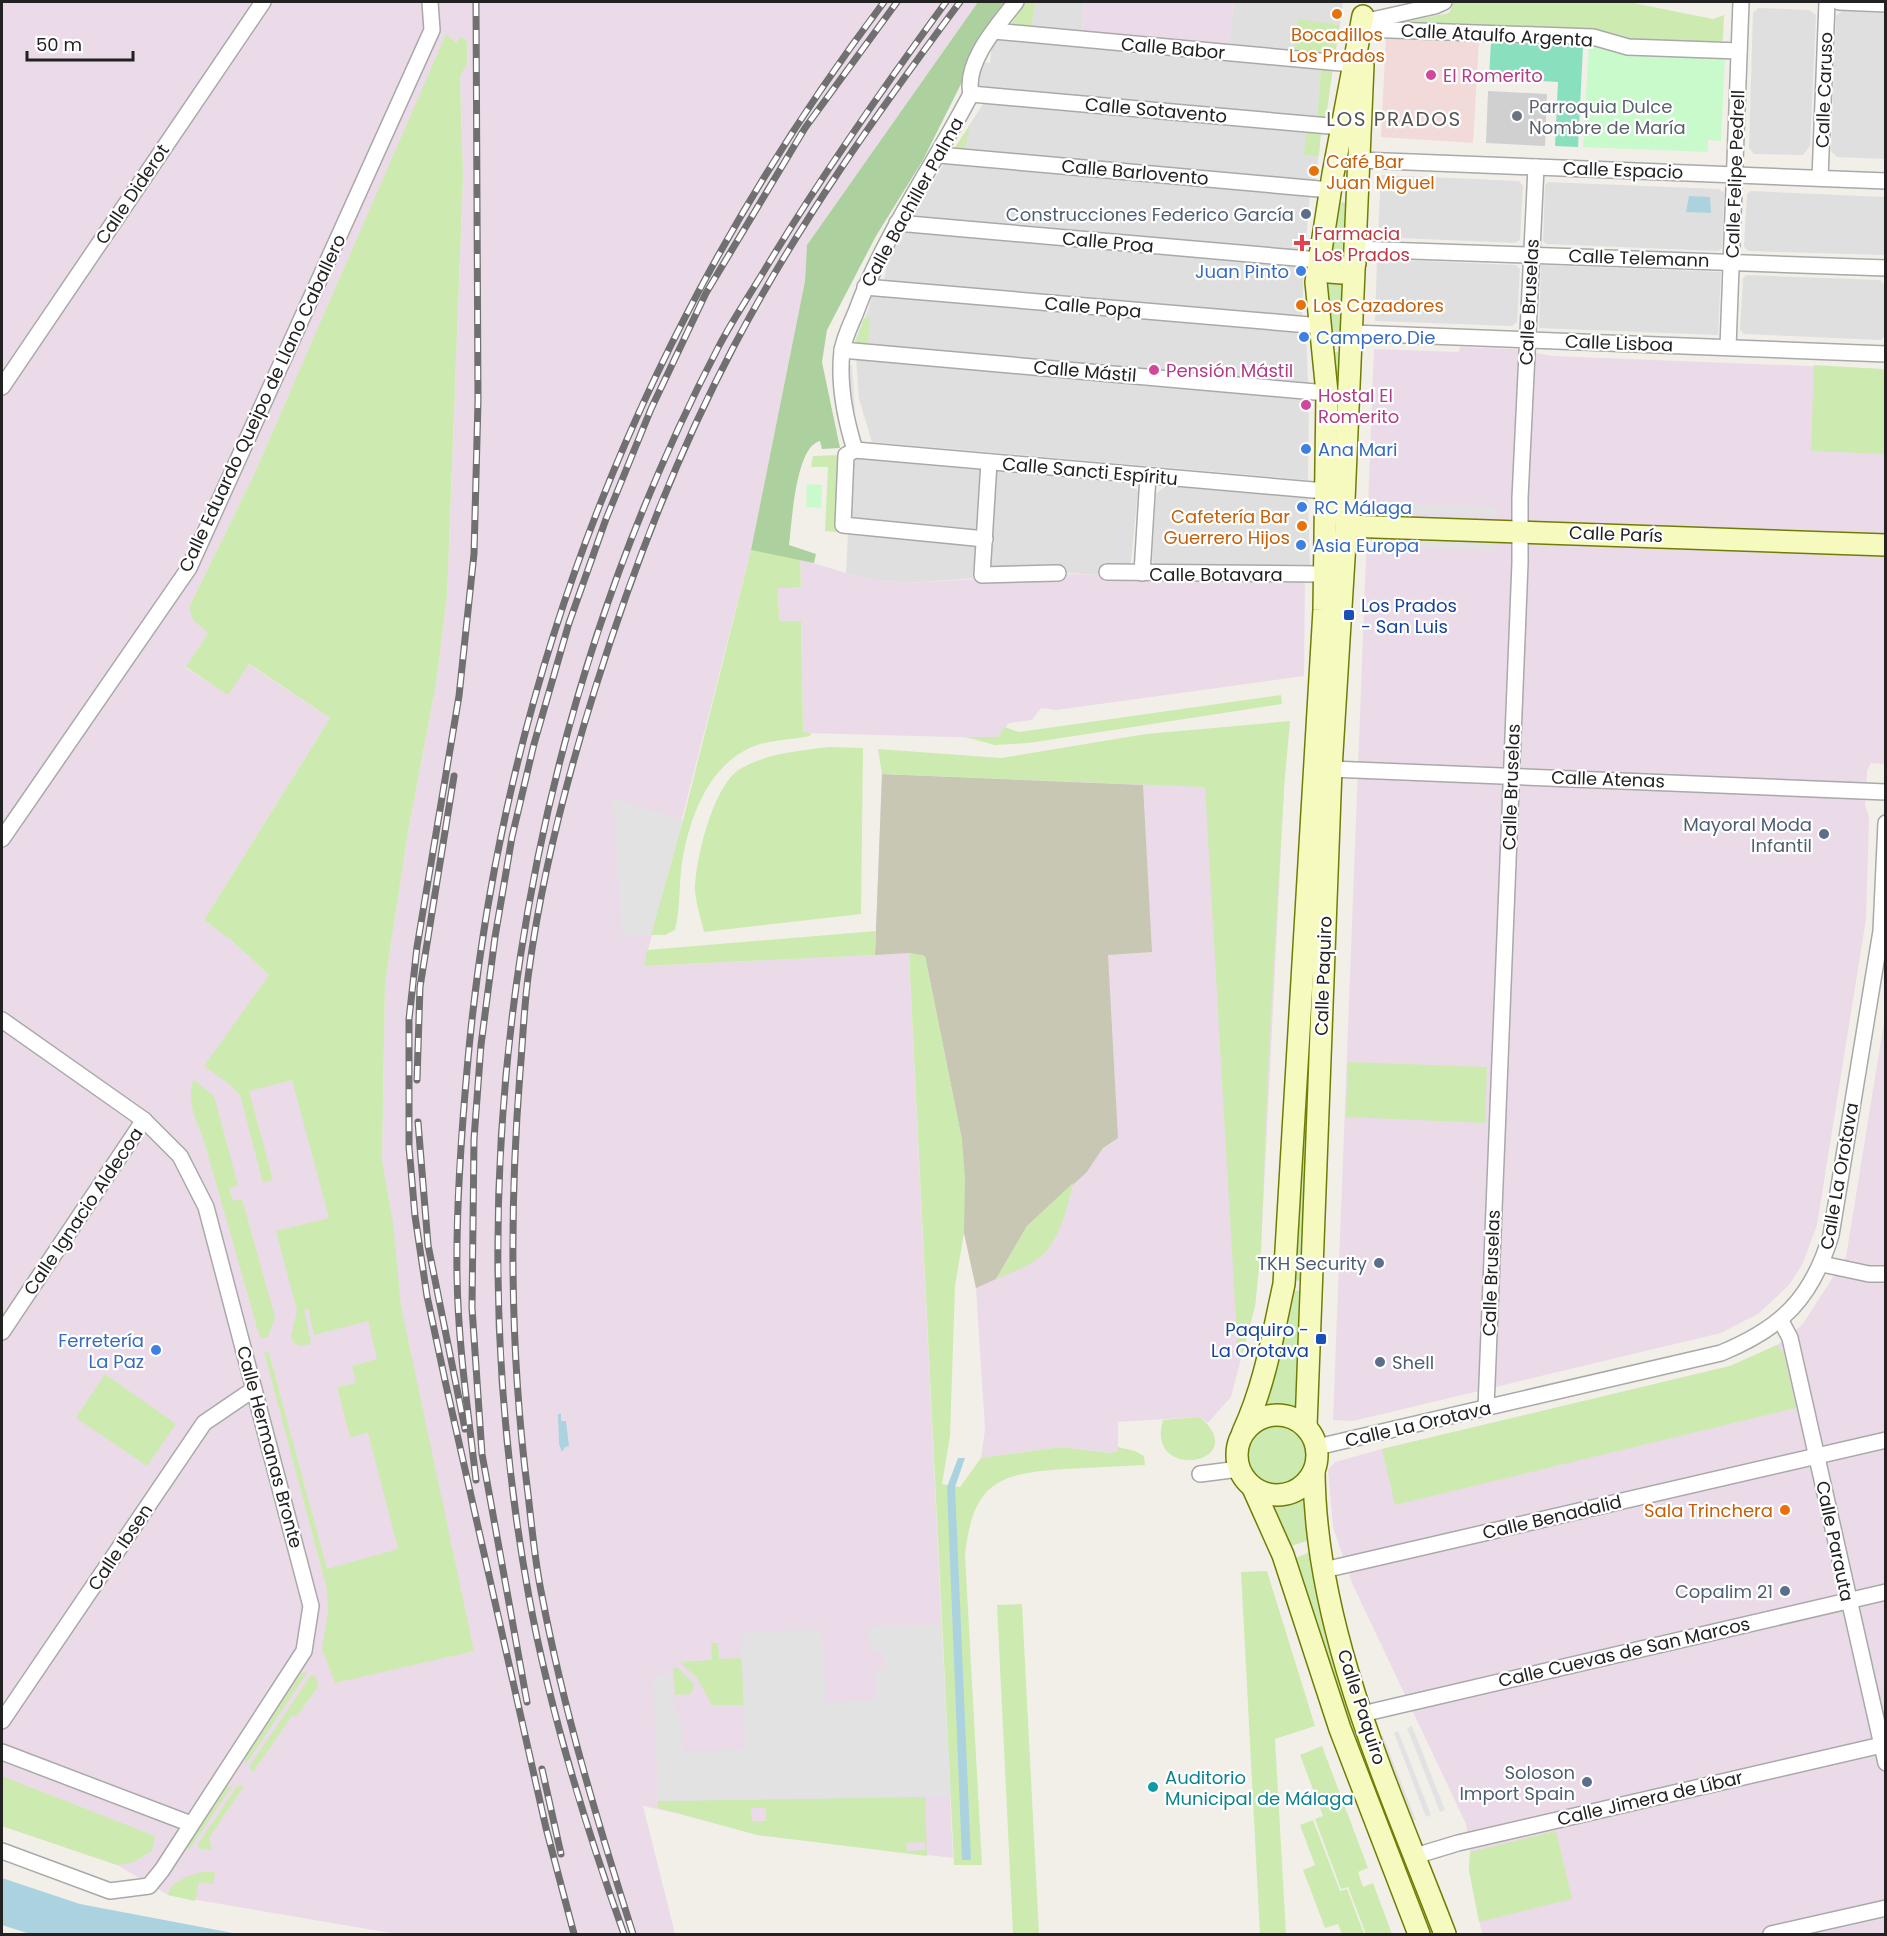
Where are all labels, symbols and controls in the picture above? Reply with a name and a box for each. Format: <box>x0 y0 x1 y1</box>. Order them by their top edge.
marker: Bocadillos Los Prados <box>1330 7 1344 21</box>
street label: Calle Ataulfo Argenta <box>1400 17 1594 53</box>
place label: Bocadillos Los Prados <box>1289 22 1385 68</box>
scale bar <box>27 24 134 62</box>
street label: Calle Babor <box>1120 31 1226 65</box>
text: 50 m <box>36 32 82 57</box>
street label: Calle Caruso <box>1809 32 1839 148</box>
place label: El Romerito <box>1443 63 1543 88</box>
marker: El Romerito <box>1424 68 1438 82</box>
street label: Calle Felipe Pedrell <box>1720 89 1750 259</box>
street label: Calle Sotavento <box>1084 91 1228 129</box>
place label: Parroquia Dulce Nombre de María <box>1529 94 1686 140</box>
district label: LOS PRADOS <box>1326 105 1462 133</box>
marker: Parroquia Dulce Nombre de María <box>1510 109 1524 123</box>
street label: Calle Bachiller Palma <box>855 113 969 291</box>
street label: Calle Diderot <box>89 139 175 249</box>
place label: Café Bar Juan Miguel <box>1326 149 1435 195</box>
street label: Calle Barlovento <box>1060 153 1210 191</box>
street label: Calle Espacio <box>1562 155 1684 185</box>
marker: Café Bar Juan Miguel <box>1307 164 1321 178</box>
place label: Construcciones Federico García <box>1006 202 1294 227</box>
marker: Construcciones Federico García <box>1299 207 1313 221</box>
place label: Farmacia Los Prados <box>1314 221 1410 267</box>
street label: Calle Proa <box>1061 226 1155 258</box>
street label: Calle Eduardo Queipo de Llano Caballero <box>172 230 352 576</box>
marker: Farmacia Los Prados <box>1295 236 1309 250</box>
street label: Calle Bruselas <box>1513 238 1545 366</box>
street label: Calle Telemann <box>1568 243 1710 273</box>
place label: Juan Pinto <box>1195 259 1289 284</box>
marker: Juan Pinto <box>1294 264 1308 278</box>
street label: Calle Popa <box>1044 290 1142 324</box>
place label: Los Cazadores <box>1313 293 1444 318</box>
marker: Los Cazadores <box>1294 298 1308 312</box>
place label: Campero Die <box>1316 325 1435 350</box>
street label: Calle Lisboa <box>1564 329 1674 357</box>
marker: Campero Die <box>1297 330 1311 344</box>
street label: Calle Mástil <box>1032 354 1138 388</box>
place label: Pensión Mástil <box>1166 358 1293 383</box>
marker: Pensión Mástil <box>1147 363 1161 377</box>
place label: Hostal El Romerito <box>1318 383 1399 429</box>
marker: Hostal El Romerito <box>1299 398 1313 412</box>
place label: Ana Mari <box>1318 437 1397 462</box>
marker: Ana Mari <box>1299 442 1313 456</box>
street label: Calle Sancti Espíritu <box>1001 451 1179 491</box>
place label: RC Málaga <box>1314 495 1412 520</box>
marker: RC Málaga <box>1295 500 1309 514</box>
place label: Cafetería Bar Guerrero Hijos <box>1163 504 1290 550</box>
marker: Cafetería Bar Guerrero Hijos <box>1295 519 1309 533</box>
street label: Calle París <box>1569 520 1663 548</box>
place label: Asia Europa <box>1313 533 1419 558</box>
marker: Asia Europa <box>1294 538 1308 552</box>
street label: Calle Botavara <box>1149 562 1283 587</box>
place label: Los Prados - San Luis <box>1361 593 1457 639</box>
marker: Los Prados - San Luis <box>1342 608 1356 622</box>
street label: Calle Bruselas <box>1496 723 1526 851</box>
street label: Calle Atenas <box>1551 765 1665 793</box>
place label: Mayoral Moda Infantil <box>1683 812 1812 858</box>
marker: Mayoral Moda Infantil <box>1817 827 1831 841</box>
street label: Calle Paquiro <box>1308 916 1338 1036</box>
street label: Calle La Orotava <box>1814 1100 1864 1252</box>
street label: Calle Ignacio Aldecoa <box>17 1122 149 1300</box>
street label: Calle Bruselas <box>1476 1209 1506 1337</box>
place label: TKH Security <box>1257 1251 1367 1276</box>
marker: TKH Security <box>1372 1256 1386 1270</box>
place label: Paquiro - La Orotava <box>1211 1317 1309 1363</box>
place label: Ferretería La Paz <box>58 1328 144 1374</box>
marker: Paquiro - La Orotava <box>1314 1332 1328 1346</box>
marker: Ferretería La Paz <box>149 1343 163 1357</box>
street label: Calle Hermanas Bronte <box>231 1343 309 1551</box>
place label: Shell <box>1392 1350 1434 1375</box>
marker: Shell <box>1373 1355 1387 1369</box>
street label: Calle La Orotava <box>1343 1395 1493 1453</box>
street label: Calle Parauta <box>1810 1478 1860 1604</box>
street label: Calle Benadalid <box>1480 1489 1624 1545</box>
place label: Sala Trinchera <box>1644 1498 1773 1523</box>
street label: Calle Ibsen <box>82 1499 158 1595</box>
marker: Sala Trinchera <box>1778 1503 1792 1517</box>
place label: Copalim 21 <box>1675 1579 1773 1604</box>
marker: Copalim 21 <box>1778 1584 1792 1598</box>
street label: Calle Cuevas de San Marcos <box>1496 1611 1752 1693</box>
street label: Calle Paquiro <box>1332 1646 1392 1768</box>
place label: Soloson Import Spain <box>1459 1760 1575 1806</box>
street label: Calle Jimera de Líbar <box>1555 1764 1745 1832</box>
place label: Auditorio Municipal de Málaga <box>1165 1765 1354 1811</box>
marker: Soloson Import Spain <box>1580 1775 1594 1789</box>
marker: Auditorio Municipal de Málaga <box>1146 1780 1160 1794</box>

